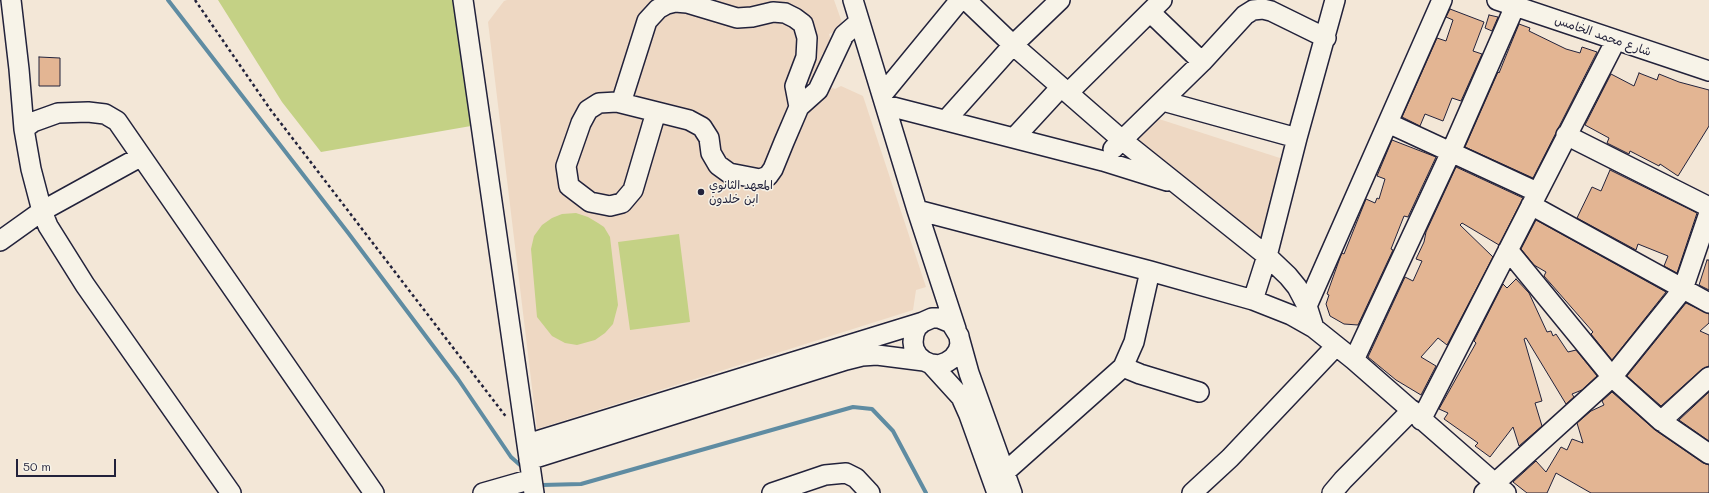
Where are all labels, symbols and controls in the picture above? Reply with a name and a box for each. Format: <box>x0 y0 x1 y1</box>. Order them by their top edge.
street label: شارع محمد الخامس <box>1553 13 1653 59</box>
place label: المعهد الثانوي ابن خلدون <box>709 178 773 206</box>
marker: المعهد الثانوي ابن خلدون <box>696 187 706 197</box>
scale bar <box>18 451 118 477</box>
text: 50 m <box>23 458 51 474</box>

